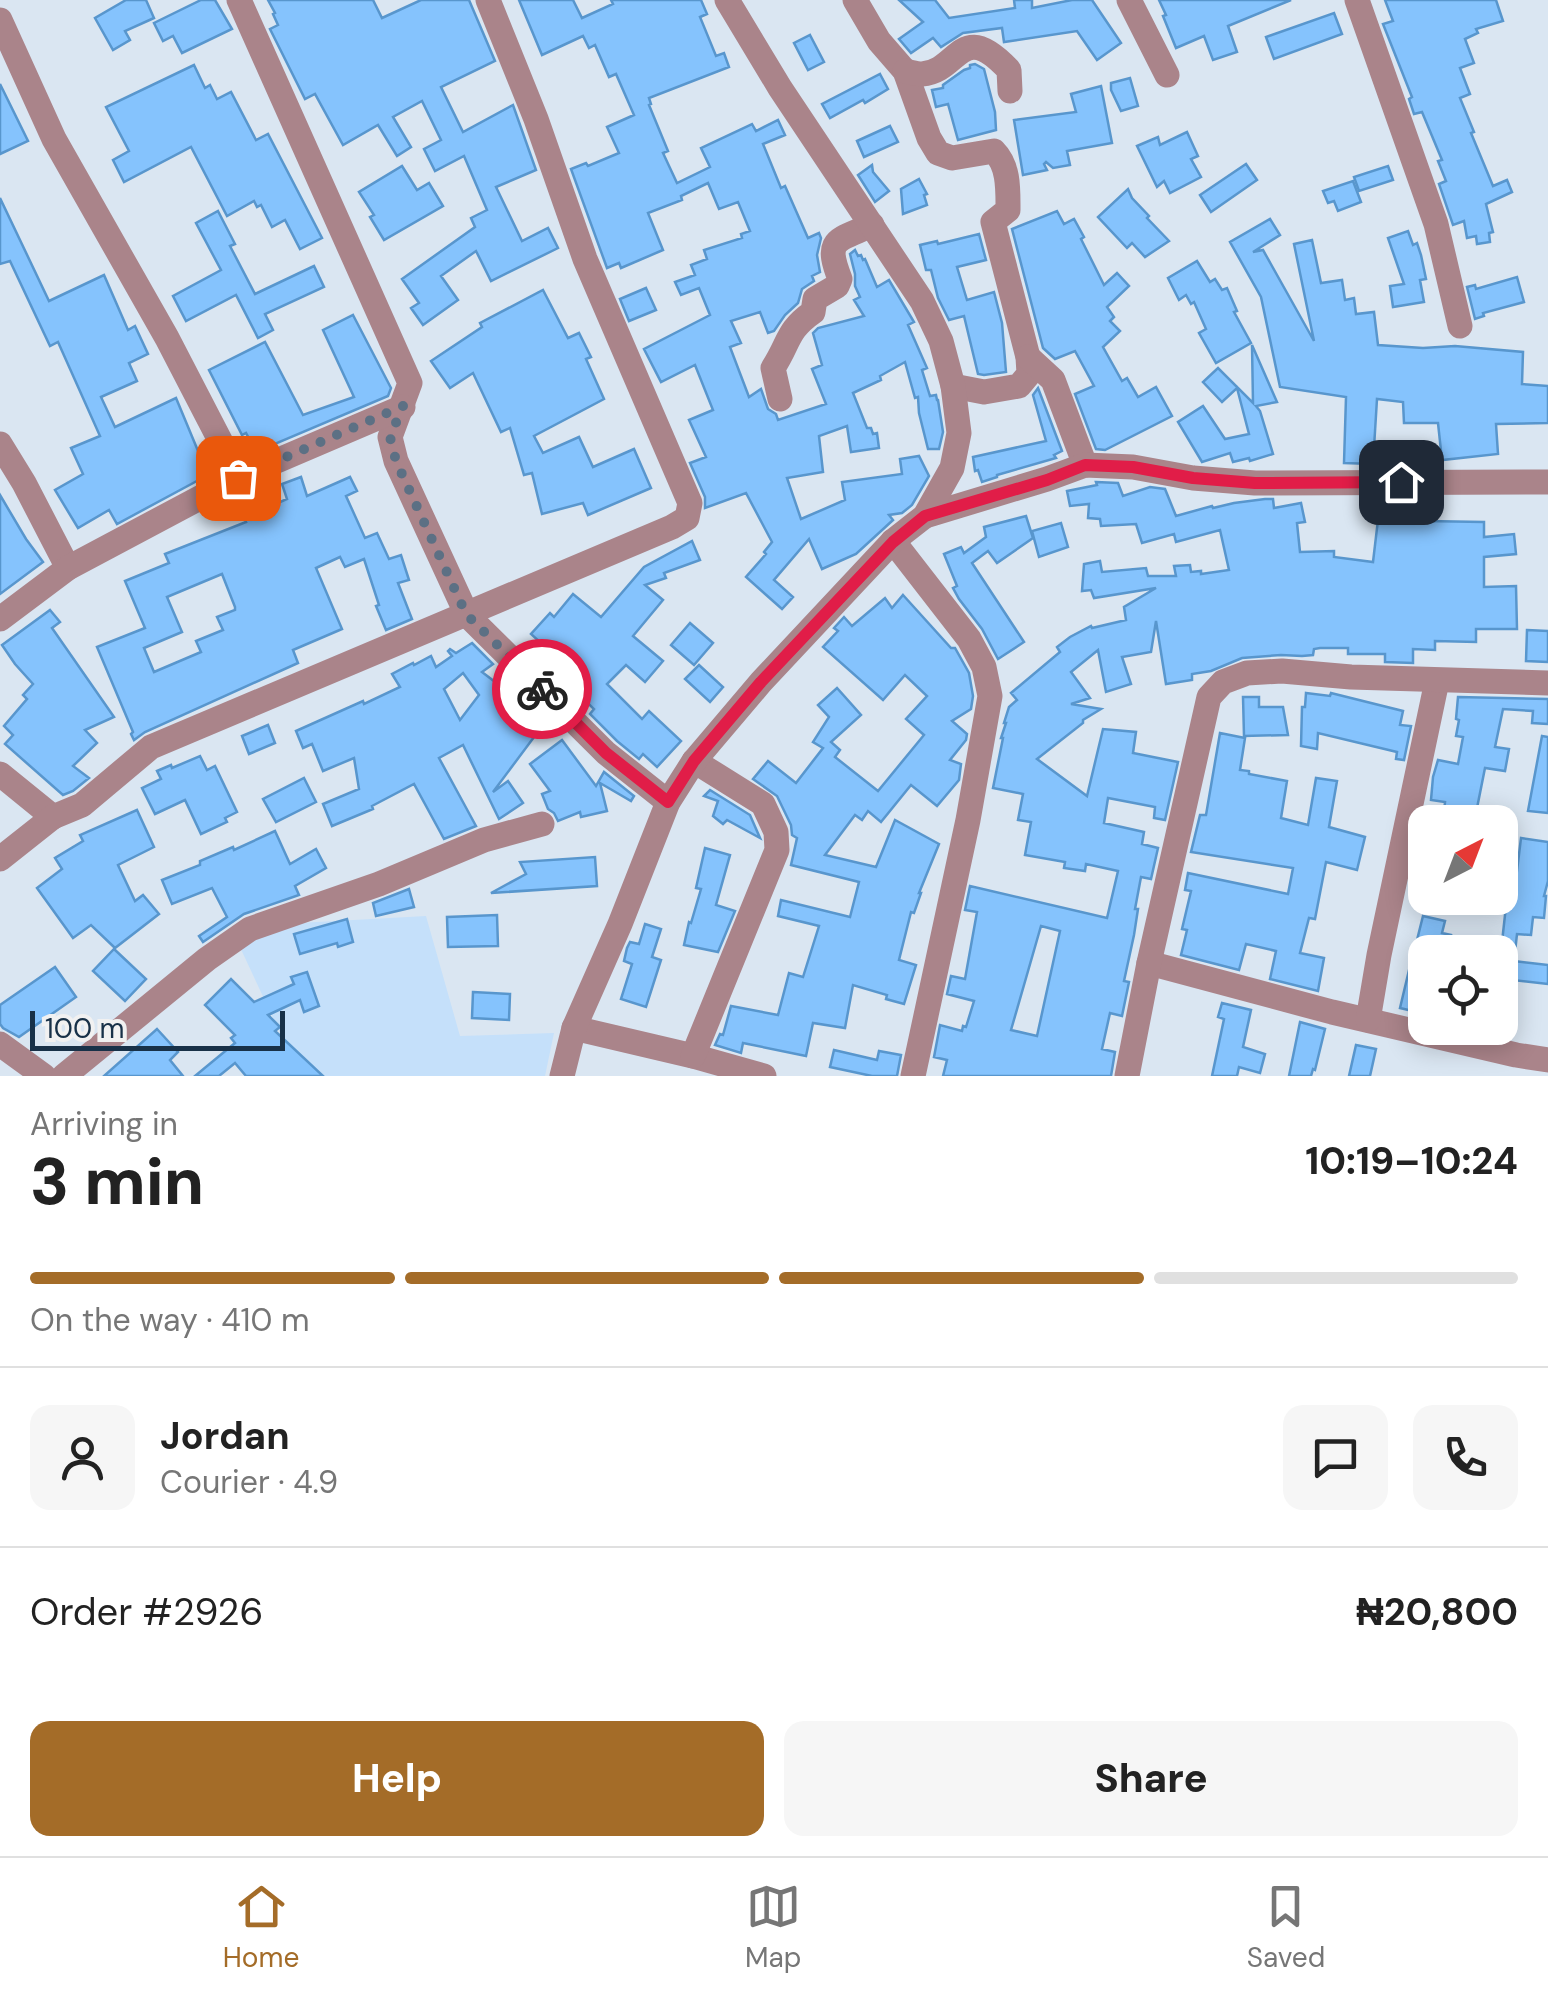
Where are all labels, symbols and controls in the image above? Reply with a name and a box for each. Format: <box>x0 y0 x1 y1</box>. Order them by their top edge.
pin <box>196 436 281 521</box>
pin <box>1359 440 1444 525</box>
icon: bag <box>211 451 266 506</box>
icon: home <box>1374 455 1429 510</box>
courier <box>492 639 592 739</box>
icon: bike <box>515 662 570 717</box>
north arrow <box>1408 805 1518 915</box>
map controls <box>1408 805 1518 1045</box>
button: locate <box>1408 935 1518 1045</box>
scale bar <box>30 1006 285 1050</box>
text: 100 m <box>45 1010 124 1047</box>
text: Arriving in <box>30 1103 178 1145</box>
text: 10:19–10:24 <box>1305 1136 1518 1186</box>
text: 3 min <box>30 1140 204 1224</box>
text: On the way · 410 m <box>30 1299 310 1341</box>
button: person <box>30 1405 135 1510</box>
button: chat <box>1283 1405 1388 1510</box>
button: phone <box>1413 1405 1518 1510</box>
text: Jordan <box>160 1411 290 1461</box>
text: Courier · 4.9 <box>160 1461 338 1503</box>
text: Order #2926 <box>30 1587 263 1637</box>
text: ₦20,800 <box>1356 1587 1518 1637</box>
button: Help <box>30 1721 764 1836</box>
button: Share <box>784 1721 1518 1836</box>
tab: Home <box>223 1879 299 1976</box>
tab: Map <box>745 1879 801 1976</box>
tab: Saved <box>1247 1879 1325 1976</box>

